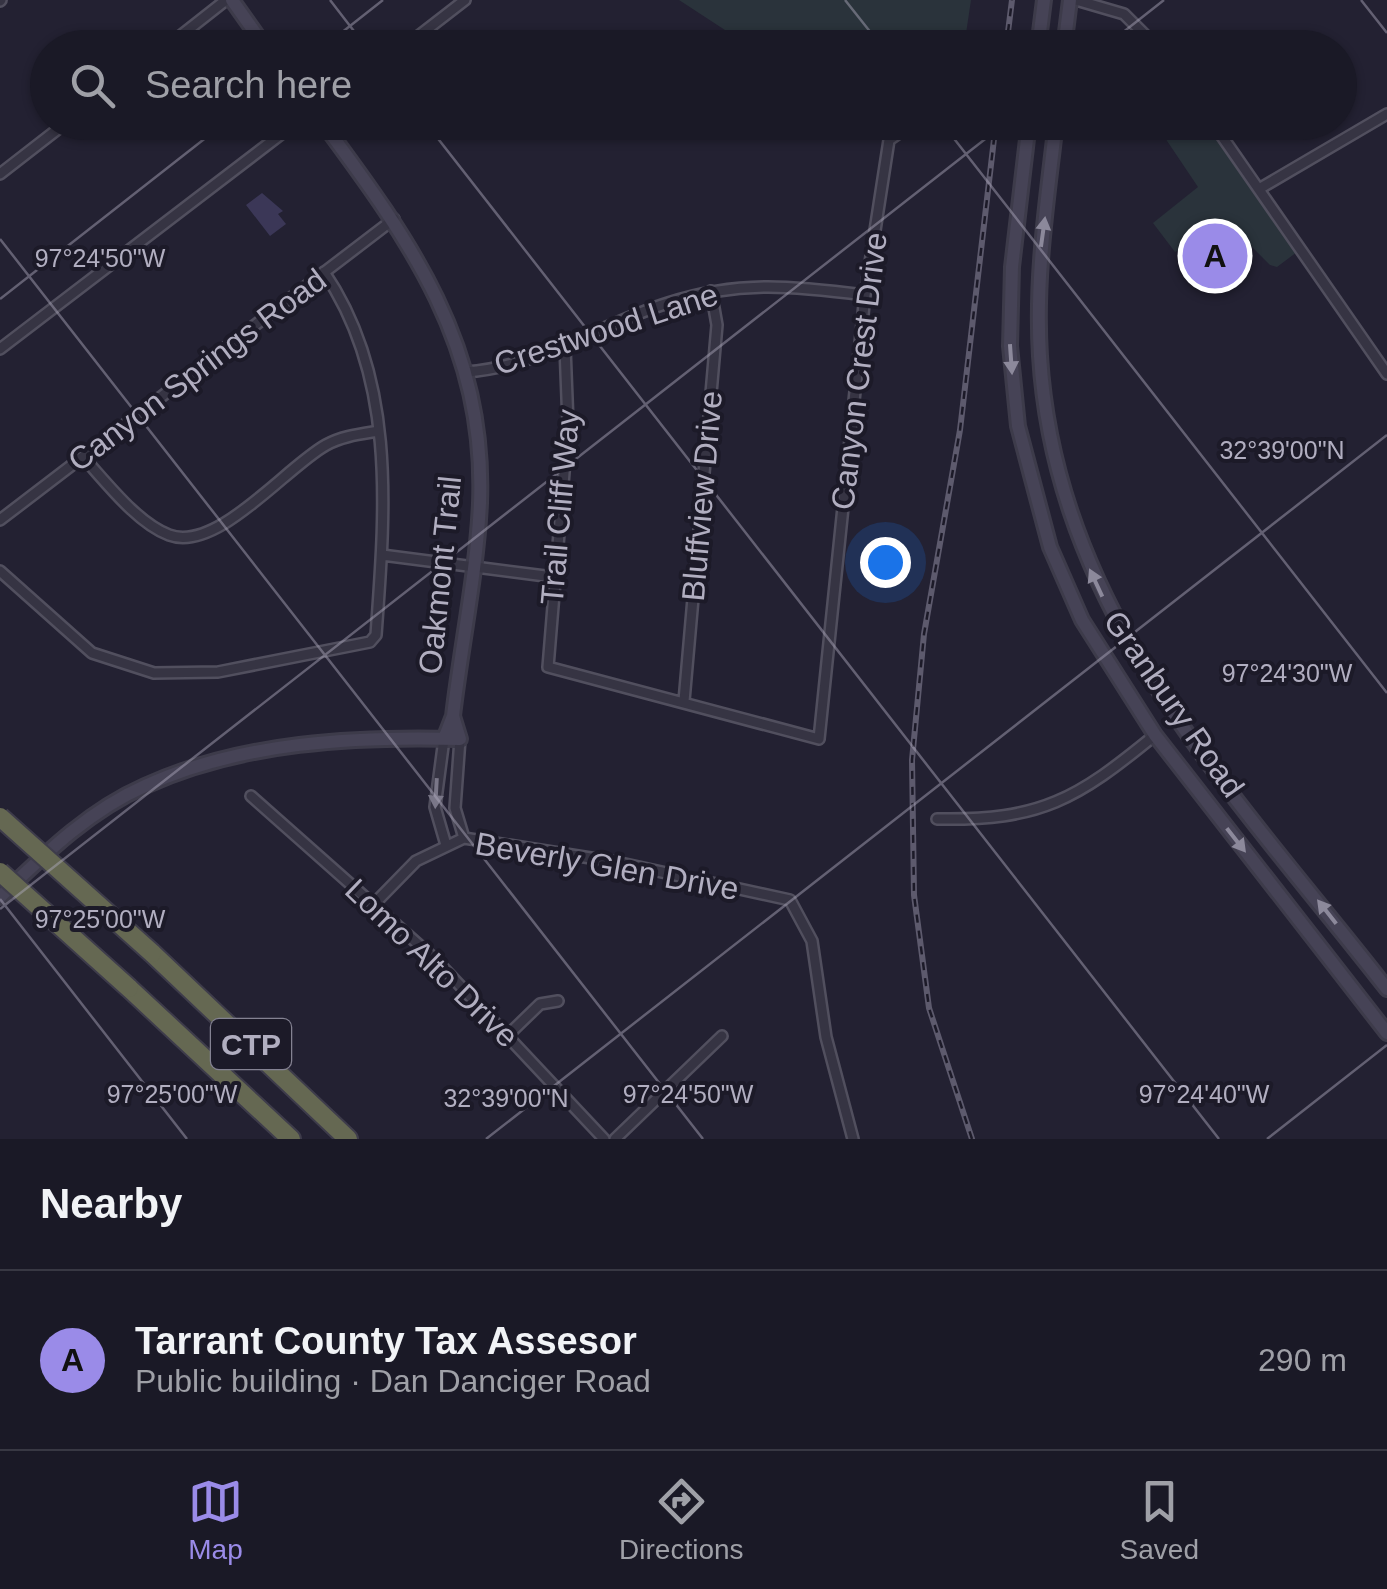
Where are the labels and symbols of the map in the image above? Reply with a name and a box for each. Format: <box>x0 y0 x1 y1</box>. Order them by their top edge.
one-way arrow <box>1035 215 1051 247</box>
pin: A <box>1182 218 1248 294</box>
street label: Canyon Crest Drive <box>824 230 894 512</box>
text: 97°24'50"W <box>35 244 166 272</box>
street label: Canyon Springs Road <box>61 261 333 479</box>
street label: Crestwood Lane <box>490 276 722 382</box>
one-way arrow <box>1004 343 1020 375</box>
street label: Bluffview Drive <box>675 389 729 603</box>
street label: Trail Cliff Way <box>534 408 586 606</box>
text: 32°39'00"N <box>1219 436 1345 464</box>
street label: Oakmont Trail <box>412 474 468 676</box>
your location <box>860 537 911 588</box>
one-way arrow <box>1087 568 1104 597</box>
street label: Granbury Road <box>1097 604 1251 804</box>
text: 97°24'30"W <box>1222 659 1353 687</box>
one-way arrow <box>428 777 444 809</box>
street label: Beverly Glen Drive <box>473 825 741 907</box>
one-way arrow <box>1226 827 1246 853</box>
street label: Lomo Alto Drive <box>338 872 526 1054</box>
one-way arrow <box>1317 899 1338 925</box>
text: 97°25'00"W <box>35 905 166 933</box>
road number: CTP <box>211 1019 291 1069</box>
text: 97°25'00"W <box>107 1080 238 1108</box>
text: 97°24'50"W <box>623 1080 754 1108</box>
text: 97°24'40"W <box>1139 1080 1270 1108</box>
text: 32°39'00"N <box>443 1084 569 1112</box>

